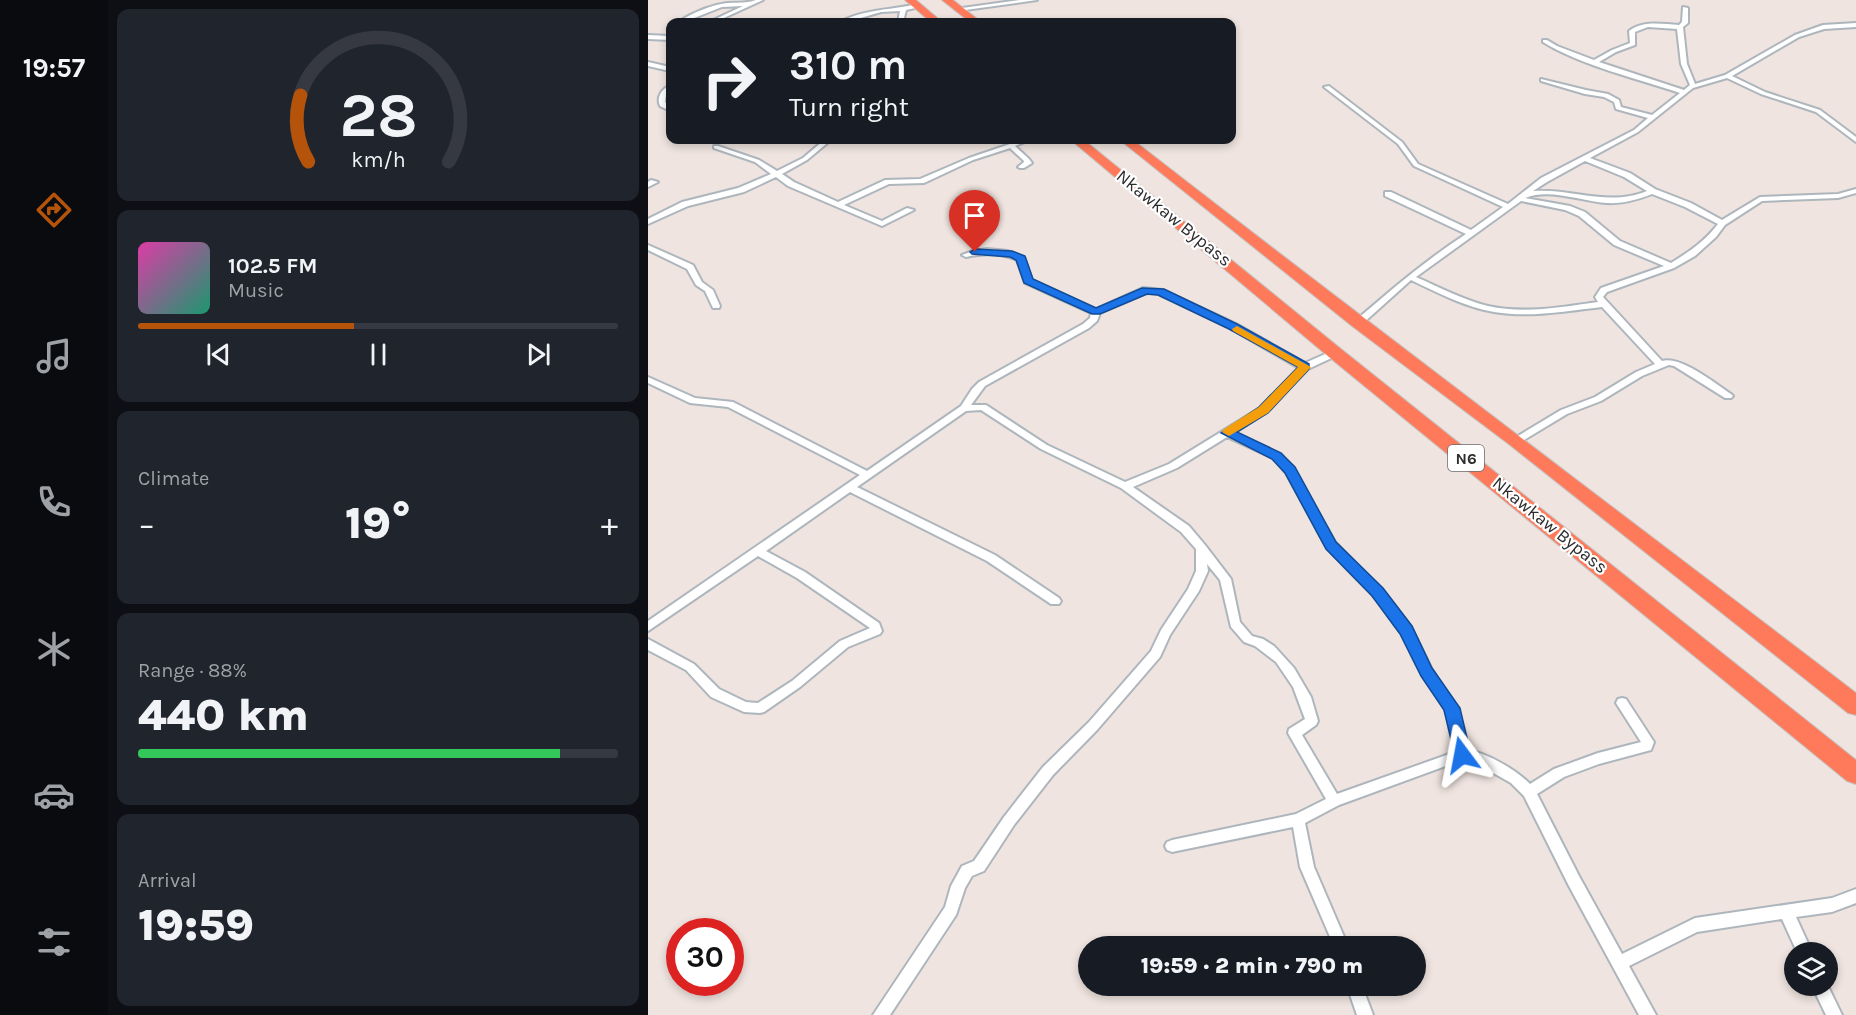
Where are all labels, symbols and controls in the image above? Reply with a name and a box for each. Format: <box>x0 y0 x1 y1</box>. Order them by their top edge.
text: 310 m <box>789 40 907 90</box>
icon: right <box>690 42 768 120</box>
text: 19:57 <box>23 52 85 84</box>
text: 28 <box>339 79 417 152</box>
text: Turn right <box>789 91 909 123</box>
text: km/h <box>351 147 405 172</box>
street label: Nkawkaw Bypass <box>1112 165 1236 271</box>
icon: directions <box>33 189 75 231</box>
pin <box>949 190 1000 252</box>
icon: arrive <box>958 199 991 232</box>
text: 102.5 FM <box>228 253 317 279</box>
text: Music <box>228 279 284 302</box>
icon: music <box>33 335 75 377</box>
icon: previous <box>202 338 235 371</box>
icon: pause <box>362 338 395 371</box>
icon: next <box>522 338 555 371</box>
road number: N6 <box>1448 445 1484 471</box>
text: Climate <box>138 467 209 490</box>
street label: Nkawkaw Bypass <box>1488 472 1612 578</box>
icon: phone <box>33 481 75 523</box>
text: 19° <box>345 497 411 549</box>
text: − <box>138 505 155 543</box>
text: + <box>601 505 618 543</box>
icon: climate <box>33 628 75 670</box>
text: Range · 88% <box>138 659 247 682</box>
text: 440 km <box>138 689 309 741</box>
position arrow <box>1430 723 1494 787</box>
icon: car <box>33 774 75 816</box>
text: Arrival <box>138 869 197 892</box>
text: 19:59 <box>138 899 254 951</box>
speed limit sign: 30 <box>666 918 744 996</box>
icon: filters <box>33 921 75 963</box>
map controls <box>1784 942 1838 996</box>
button: layers <box>1784 942 1838 996</box>
text: 19:59 · 2 min · 790 m <box>1141 953 1363 979</box>

